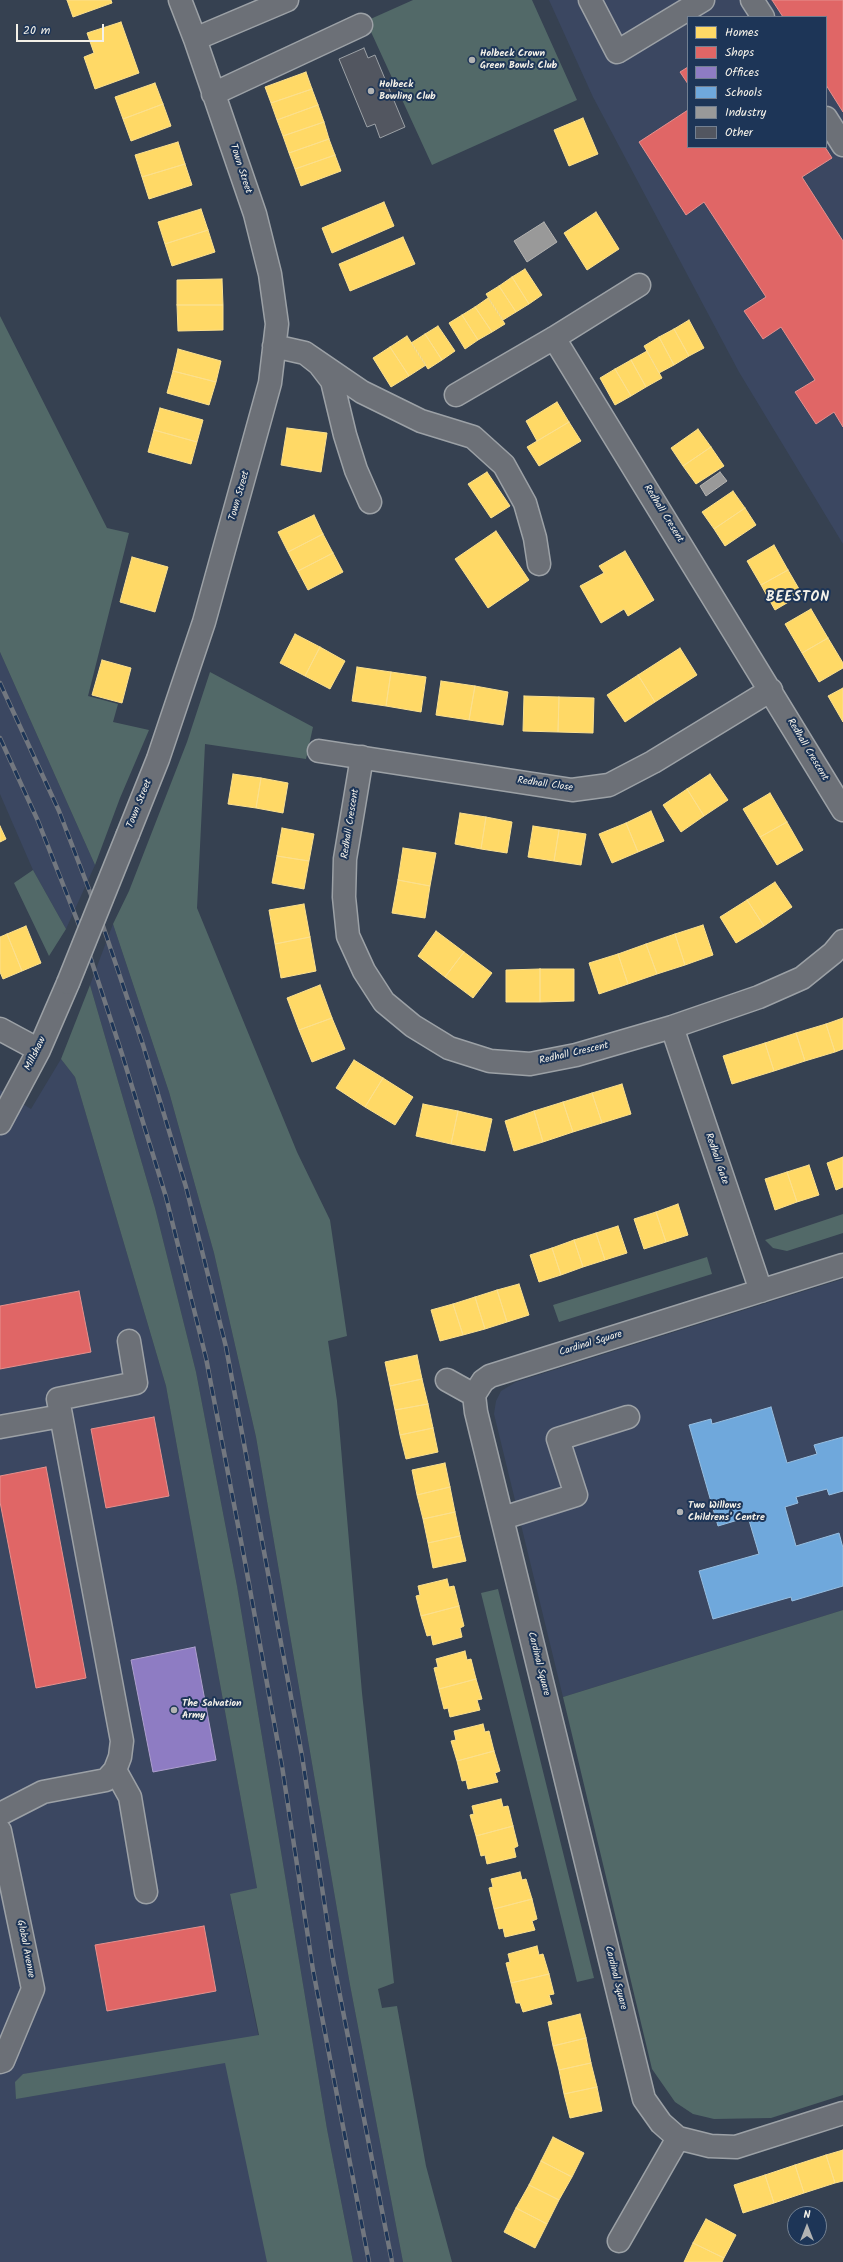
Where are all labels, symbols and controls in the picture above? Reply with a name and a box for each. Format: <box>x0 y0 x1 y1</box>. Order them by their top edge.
scale bar <box>18 16 106 42</box>
legend <box>687 16 827 148</box>
text: 20 m <box>23 21 50 40</box>
text: Homes <box>725 23 759 42</box>
text: Shops <box>725 43 754 62</box>
place label: Holbeck Crown Green Bowls Club <box>480 48 557 72</box>
marker: Holbeck Crown Green Bowls Club <box>467 55 477 65</box>
text: Offices <box>725 63 759 82</box>
place label: Holbeck Bowling Club <box>379 79 436 102</box>
text: Schools <box>725 83 762 102</box>
marker: Holbeck Bowling Club <box>366 86 376 96</box>
text: Industry <box>725 103 766 122</box>
text: Other <box>725 123 753 142</box>
street label: Town Street <box>226 143 254 195</box>
street label: Town Street <box>227 470 253 522</box>
street label: Redhall Cresent <box>640 483 686 545</box>
district label: BEESTON <box>766 591 830 607</box>
street label: Redhall Crescent <box>784 717 830 783</box>
street label: Redhall Close <box>516 775 574 795</box>
street label: Town Street <box>125 778 155 830</box>
street label: Redhall Crescent <box>340 788 362 860</box>
street label: Millshaw <box>23 1035 49 1073</box>
street label: Redhall Crescent <box>538 1040 610 1068</box>
street label: Redhall Gate <box>702 1132 730 1186</box>
street label: Cardinal Square <box>558 1329 624 1359</box>
place label: Two Willows Childrens' Centre <box>688 1500 765 1524</box>
marker: Two Willows Childrens' Centre <box>675 1507 685 1517</box>
street label: Cardinal Square <box>524 1631 552 1697</box>
place label: The Salvation Army <box>182 1698 242 1722</box>
marker: The Salvation Army <box>169 1705 179 1715</box>
street label: Global Avenue <box>13 1919 37 1979</box>
street label: Cardinal Square <box>601 1945 629 2011</box>
north arrow <box>787 2206 827 2246</box>
text: N <box>804 2206 810 2224</box>

